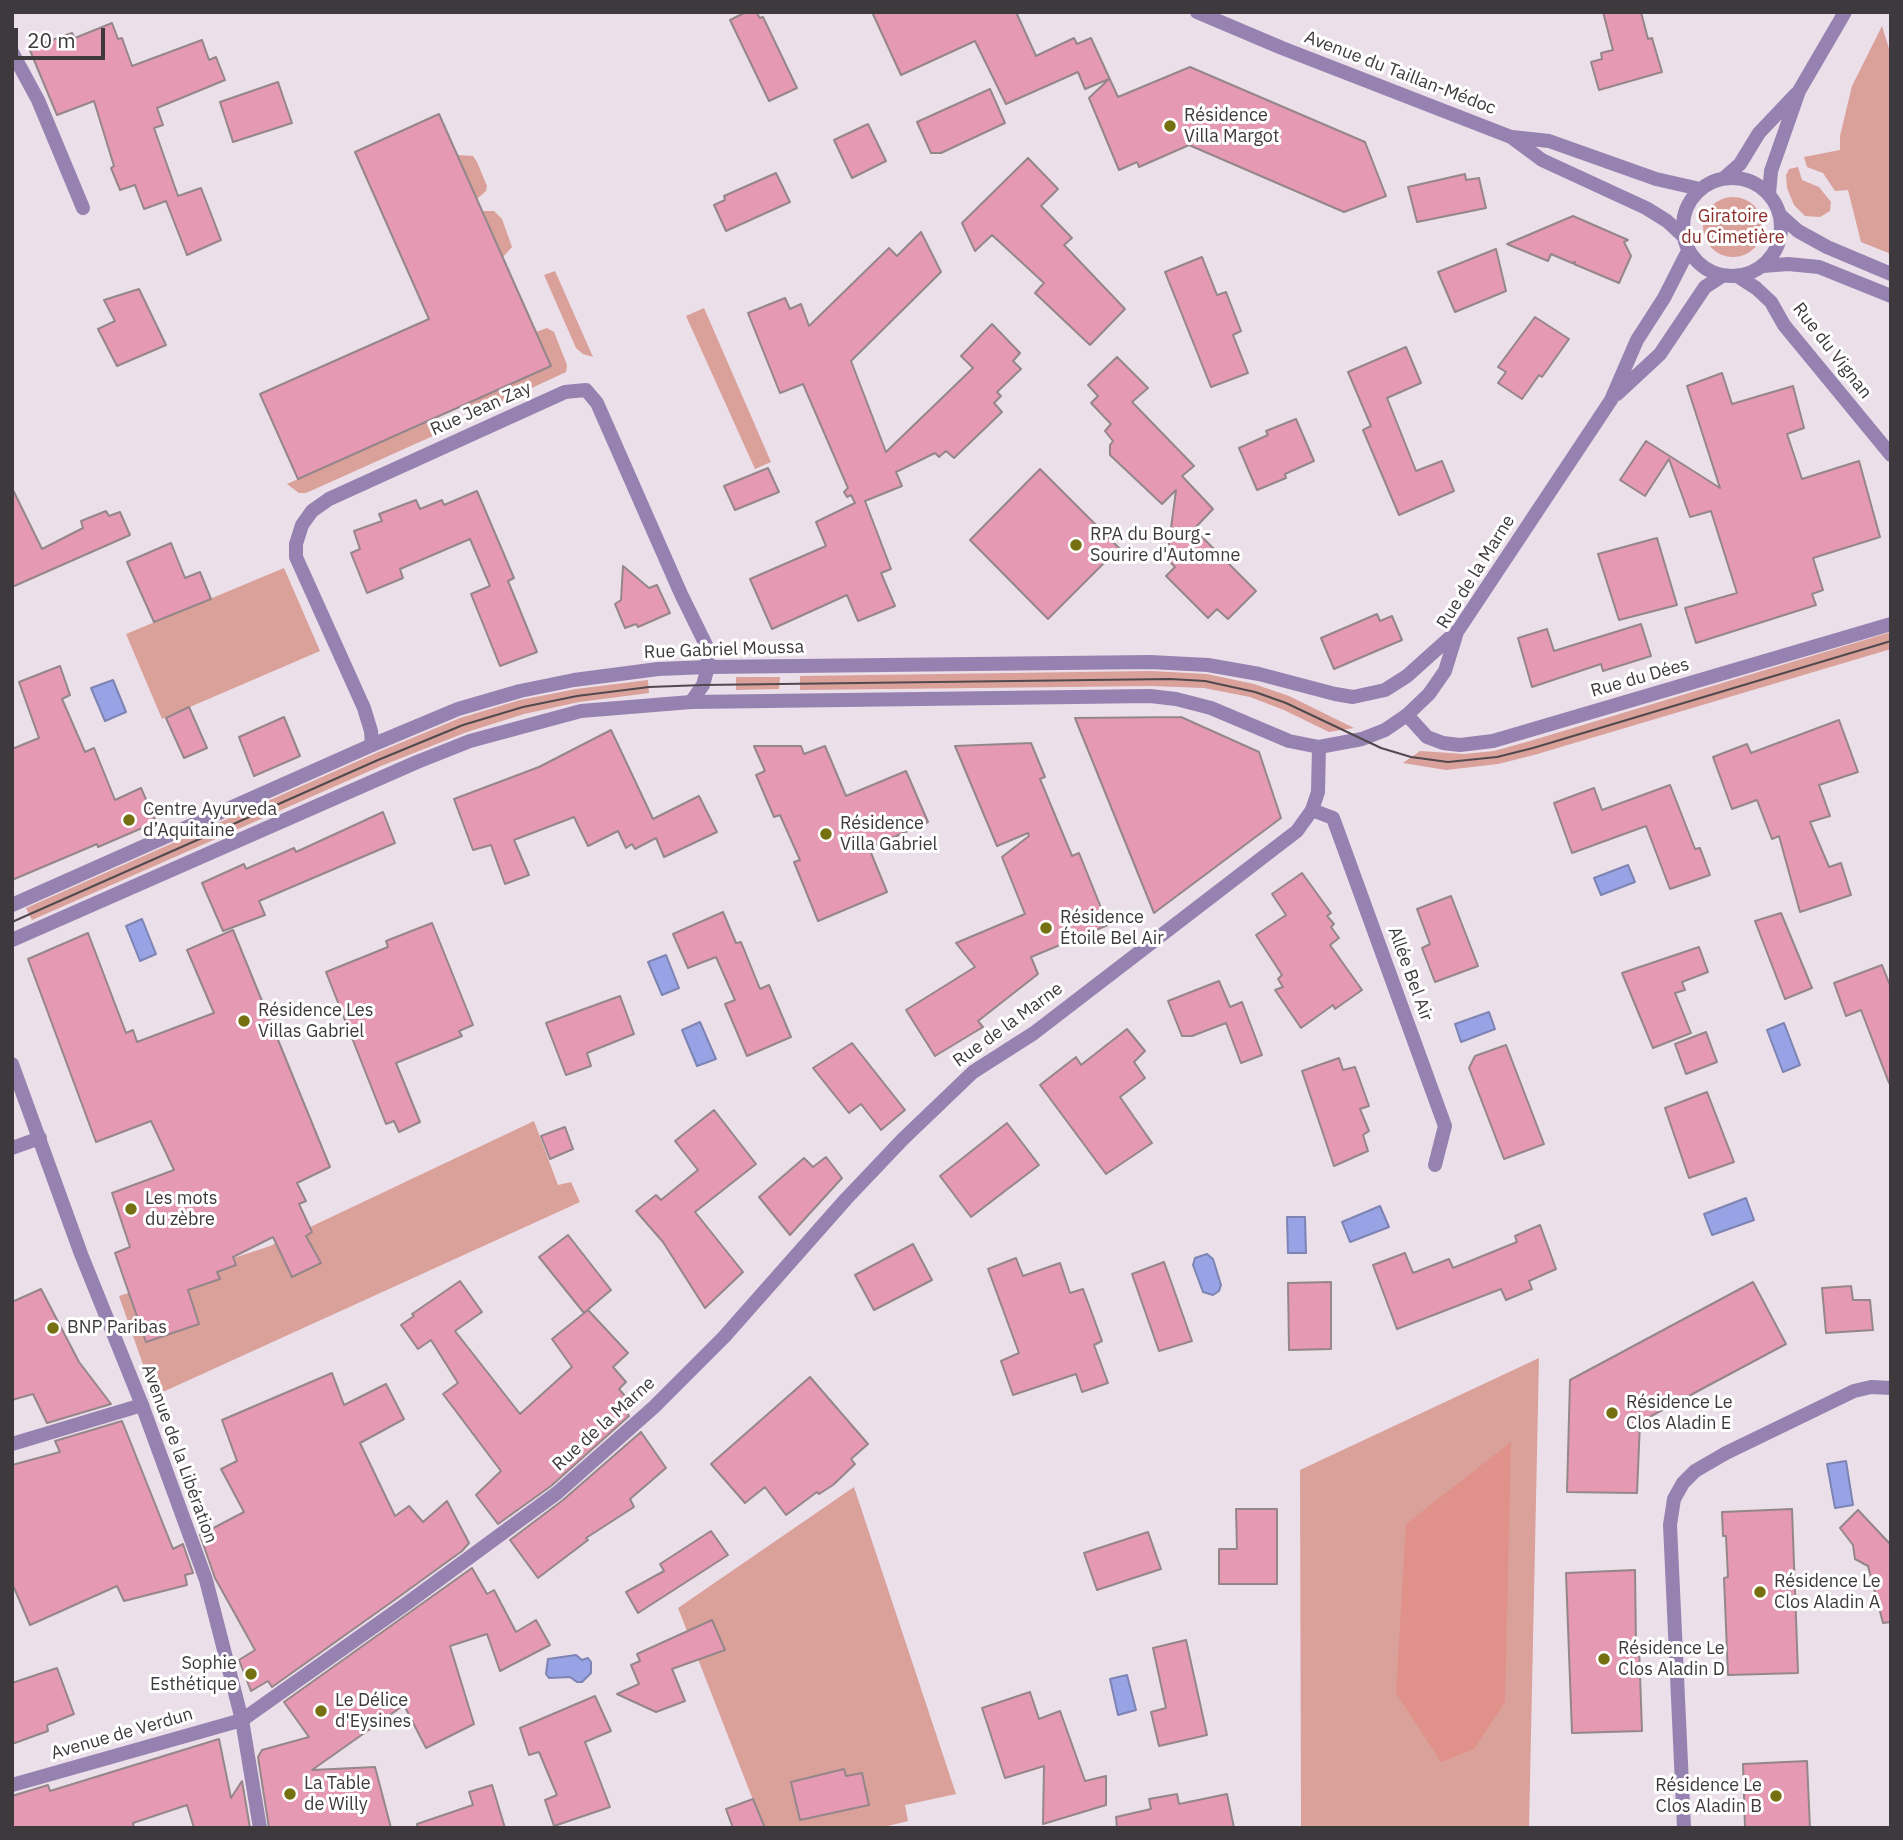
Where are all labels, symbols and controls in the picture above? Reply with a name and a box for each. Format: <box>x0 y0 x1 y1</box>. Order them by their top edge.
scale bar <box>18 14 108 58</box>
text: 20 m <box>27 26 76 54</box>
street label: Avenue du Taillan-Médoc <box>1301 27 1499 119</box>
place label: Résidence Villa Margot <box>1184 105 1279 148</box>
marker: Résidence Villa Margot <box>1162 118 1178 134</box>
park label: Giratoire du Cimetière <box>1681 206 1785 248</box>
street label: Rue du Vignan <box>1788 299 1876 403</box>
street label: Rue Jean Zay <box>427 377 535 441</box>
street label: Rue de la Marne <box>1432 511 1520 633</box>
place label: RPA du Bourg - Sourire d'Automne <box>1090 524 1240 566</box>
marker: RPA du Bourg - Sourire d'Automne <box>1068 537 1084 553</box>
street label: Rue Gabriel Moussa <box>643 636 805 664</box>
street label: Rue du Dées <box>1588 654 1692 702</box>
place label: Centre Ayurveda d’Aquitaine <box>143 799 277 842</box>
marker: Centre Ayurveda d’Aquitaine <box>121 812 137 828</box>
place label: Résidence Villa Gabriel <box>840 813 937 856</box>
marker: Résidence Villa Gabriel <box>818 826 834 842</box>
place label: Résidence Étoile Bel Air <box>1060 907 1164 950</box>
marker: Résidence Étoile Bel Air <box>1038 920 1054 936</box>
street label: Allée Bel Air <box>1383 924 1437 1024</box>
street label: Rue de la Marne <box>949 978 1067 1072</box>
place label: Résidence Les Villas Gabriel <box>258 1000 374 1042</box>
marker: Résidence Les Villas Gabriel <box>236 1013 252 1029</box>
place label: Les mots du zèbre <box>145 1188 218 1230</box>
marker: Les mots du zèbre <box>123 1201 139 1217</box>
place label: BNP Paribas <box>67 1317 167 1339</box>
marker: BNP Paribas <box>45 1320 61 1336</box>
street label: Avenue de la Libération <box>137 1362 221 1546</box>
street label: Rue de la Marne <box>548 1372 660 1476</box>
place label: Résidence Le Clos Aladin E <box>1626 1392 1733 1434</box>
marker: Résidence Le Clos Aladin E <box>1604 1405 1620 1421</box>
place label: Résidence Le Clos Aladin A <box>1774 1571 1881 1614</box>
marker: Résidence Le Clos Aladin A <box>1752 1584 1768 1600</box>
place label: Résidence Le Clos Aladin D <box>1618 1638 1725 1680</box>
marker: Résidence Le Clos Aladin D <box>1596 1651 1612 1667</box>
place label: Sophie Esthétique <box>150 1653 237 1696</box>
marker: Sophie Esthétique <box>243 1666 259 1682</box>
place label: Le Délice d'Eysines <box>335 1690 411 1732</box>
street label: Avenue de Verdun <box>49 1703 195 1765</box>
marker: Le Délice d'Eysines <box>313 1703 329 1719</box>
place label: La Table de Willy <box>304 1773 371 1816</box>
place label: Résidence Le Clos Aladin B <box>1655 1775 1762 1817</box>
marker: La Table de Willy <box>282 1786 298 1802</box>
marker: Résidence Le Clos Aladin B <box>1768 1788 1784 1804</box>

